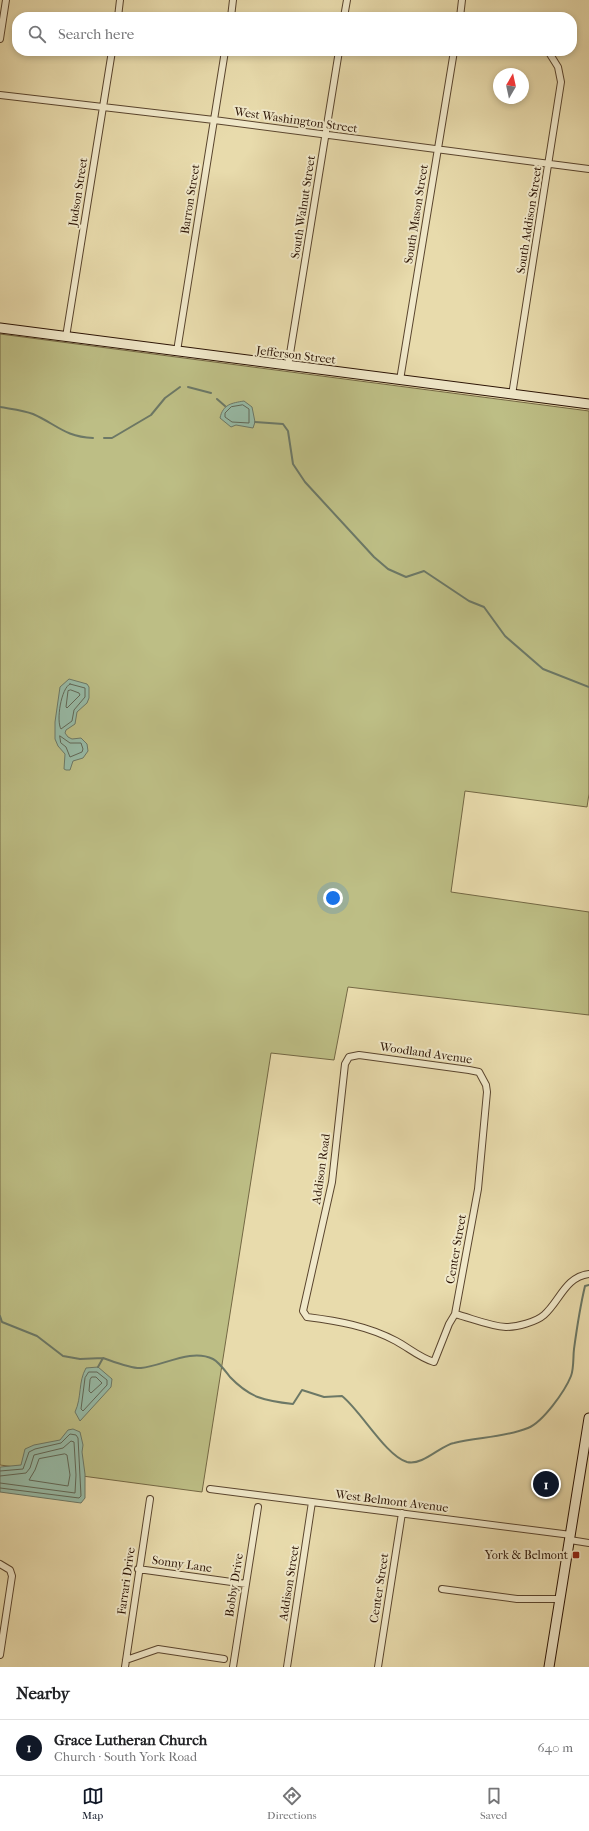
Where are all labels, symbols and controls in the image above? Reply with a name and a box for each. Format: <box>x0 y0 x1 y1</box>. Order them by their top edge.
search box <box>12 12 577 56</box>
icon: search <box>26 23 48 45</box>
text: Search here <box>58 25 134 43</box>
north arrow <box>493 68 529 104</box>
street label: West Washington Street <box>232 104 359 136</box>
street label: South Walnut Street <box>288 154 318 260</box>
street label: Judson Street <box>66 156 90 228</box>
street label: Barron Street <box>178 162 203 235</box>
street label: South Mason Street <box>401 162 431 265</box>
street label: South Addison Street <box>514 165 545 275</box>
street label: Jefferson Street <box>254 343 337 367</box>
your location <box>323 888 343 908</box>
street label: Woodland Avenue <box>378 1039 473 1066</box>
street label: Addison Road <box>309 1132 333 1206</box>
street label: Center Street <box>443 1212 469 1285</box>
pin: 1 <box>533 1469 559 1499</box>
street label: West Belmont Avenue <box>334 1487 449 1515</box>
street label: Addison Street <box>276 1544 302 1623</box>
street label: Farrari Drive <box>114 1546 138 1616</box>
place label: York & Belmont <box>484 1548 569 1562</box>
marker: York & Belmont <box>571 1550 581 1560</box>
street label: Center Street <box>367 1551 392 1624</box>
street label: Bobby Drive <box>222 1552 246 1618</box>
street label: Sonny Lane <box>151 1553 213 1575</box>
text: Nearby <box>16 1683 70 1703</box>
text: Grace Lutheran Church <box>54 1731 207 1749</box>
text: 1 <box>27 1740 31 1755</box>
text: 640 m <box>538 1740 573 1755</box>
text: Church · South York Road <box>54 1749 197 1764</box>
tab: Map <box>82 1785 104 1822</box>
tab: Directions <box>267 1785 317 1822</box>
tab: Saved <box>480 1785 507 1822</box>

